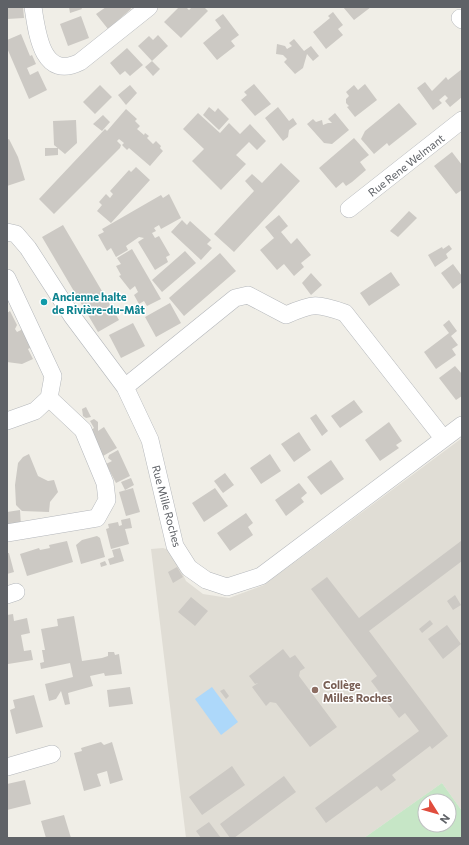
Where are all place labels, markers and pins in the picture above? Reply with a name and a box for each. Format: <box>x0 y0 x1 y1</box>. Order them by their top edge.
place label: Ancienne halte de Rivière-du-Mât <box>52 290 145 316</box>
marker: Ancienne halte de Rivière-du-Mât <box>39 297 49 307</box>
place label: Collège Milles Roches <box>323 678 392 704</box>
marker: Collège Milles Roches <box>310 685 320 695</box>

